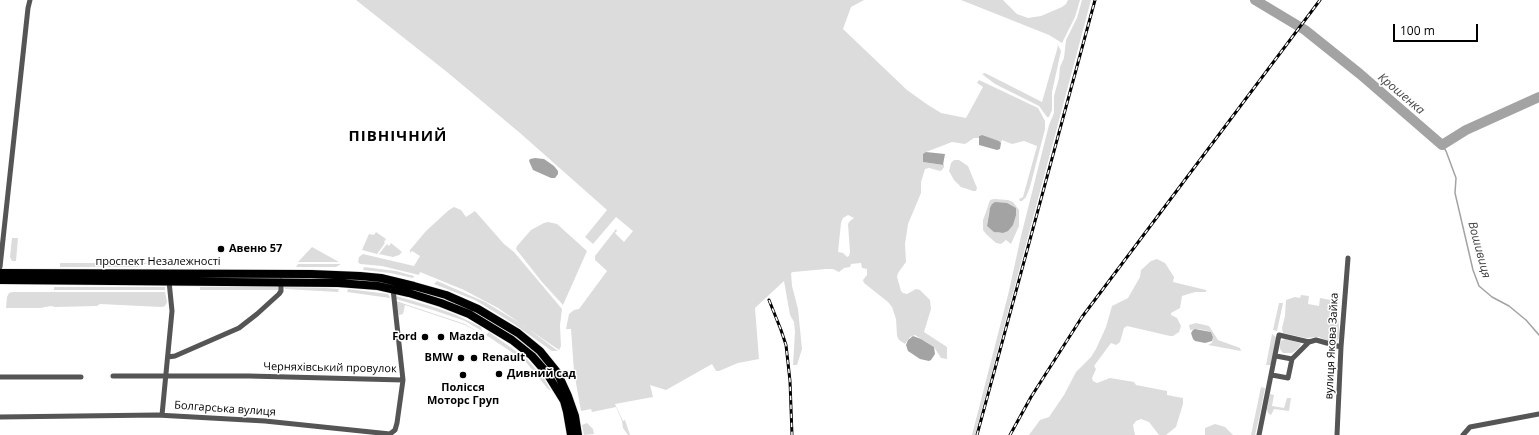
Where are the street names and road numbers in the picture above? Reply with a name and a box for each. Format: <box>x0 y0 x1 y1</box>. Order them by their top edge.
street label: проспект Незалежності <box>95 255 221 269</box>
street label: вулиця Якова Зайка <box>1323 292 1341 400</box>
street label: Черняхівський провулок <box>263 360 397 376</box>
street label: Болгарська вулиця <box>174 399 276 419</box>

